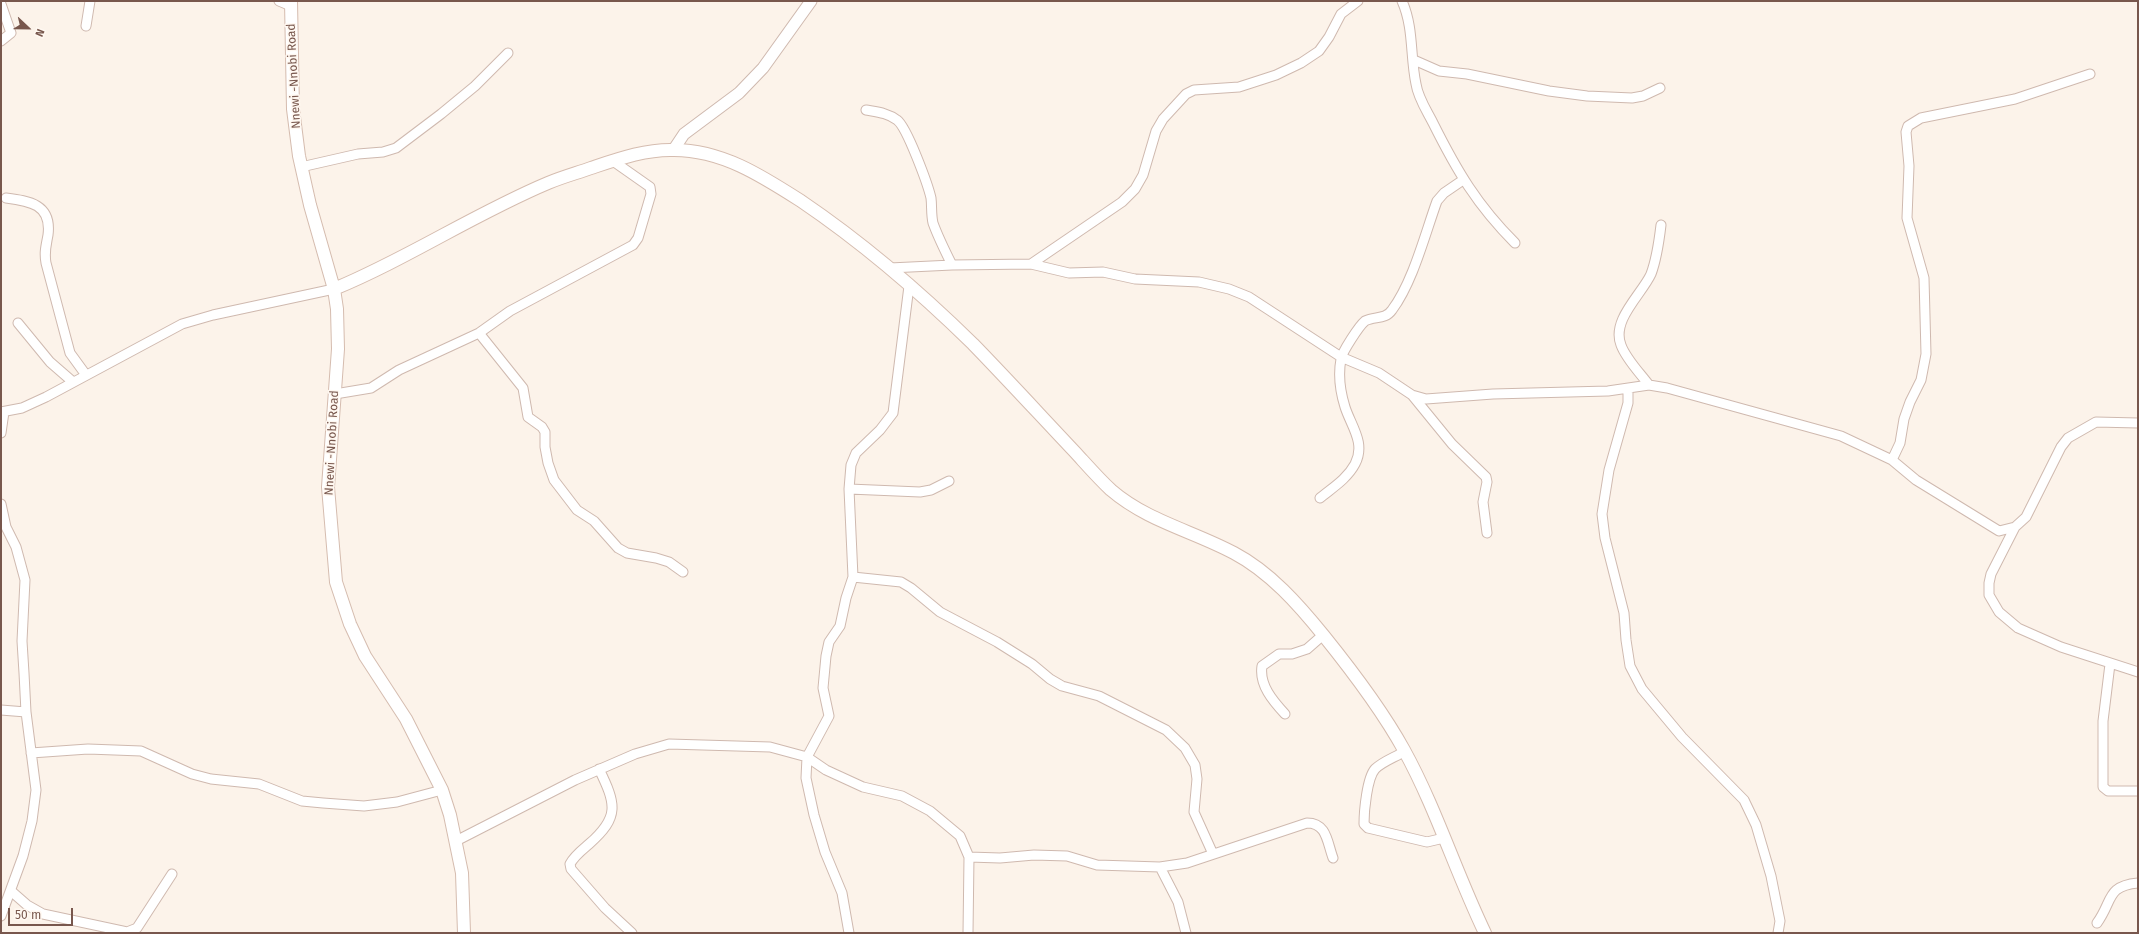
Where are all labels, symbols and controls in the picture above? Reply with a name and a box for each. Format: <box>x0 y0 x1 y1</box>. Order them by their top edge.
north arrow <box>8 8 48 48</box>
street label: Nnewi -Nnobi Road <box>284 23 304 129</box>
text: N <box>32 27 47 38</box>
street label: Nnewi -Nnobi Road <box>322 390 342 496</box>
scale bar <box>10 900 75 926</box>
text: 50 m <box>15 908 41 922</box>

